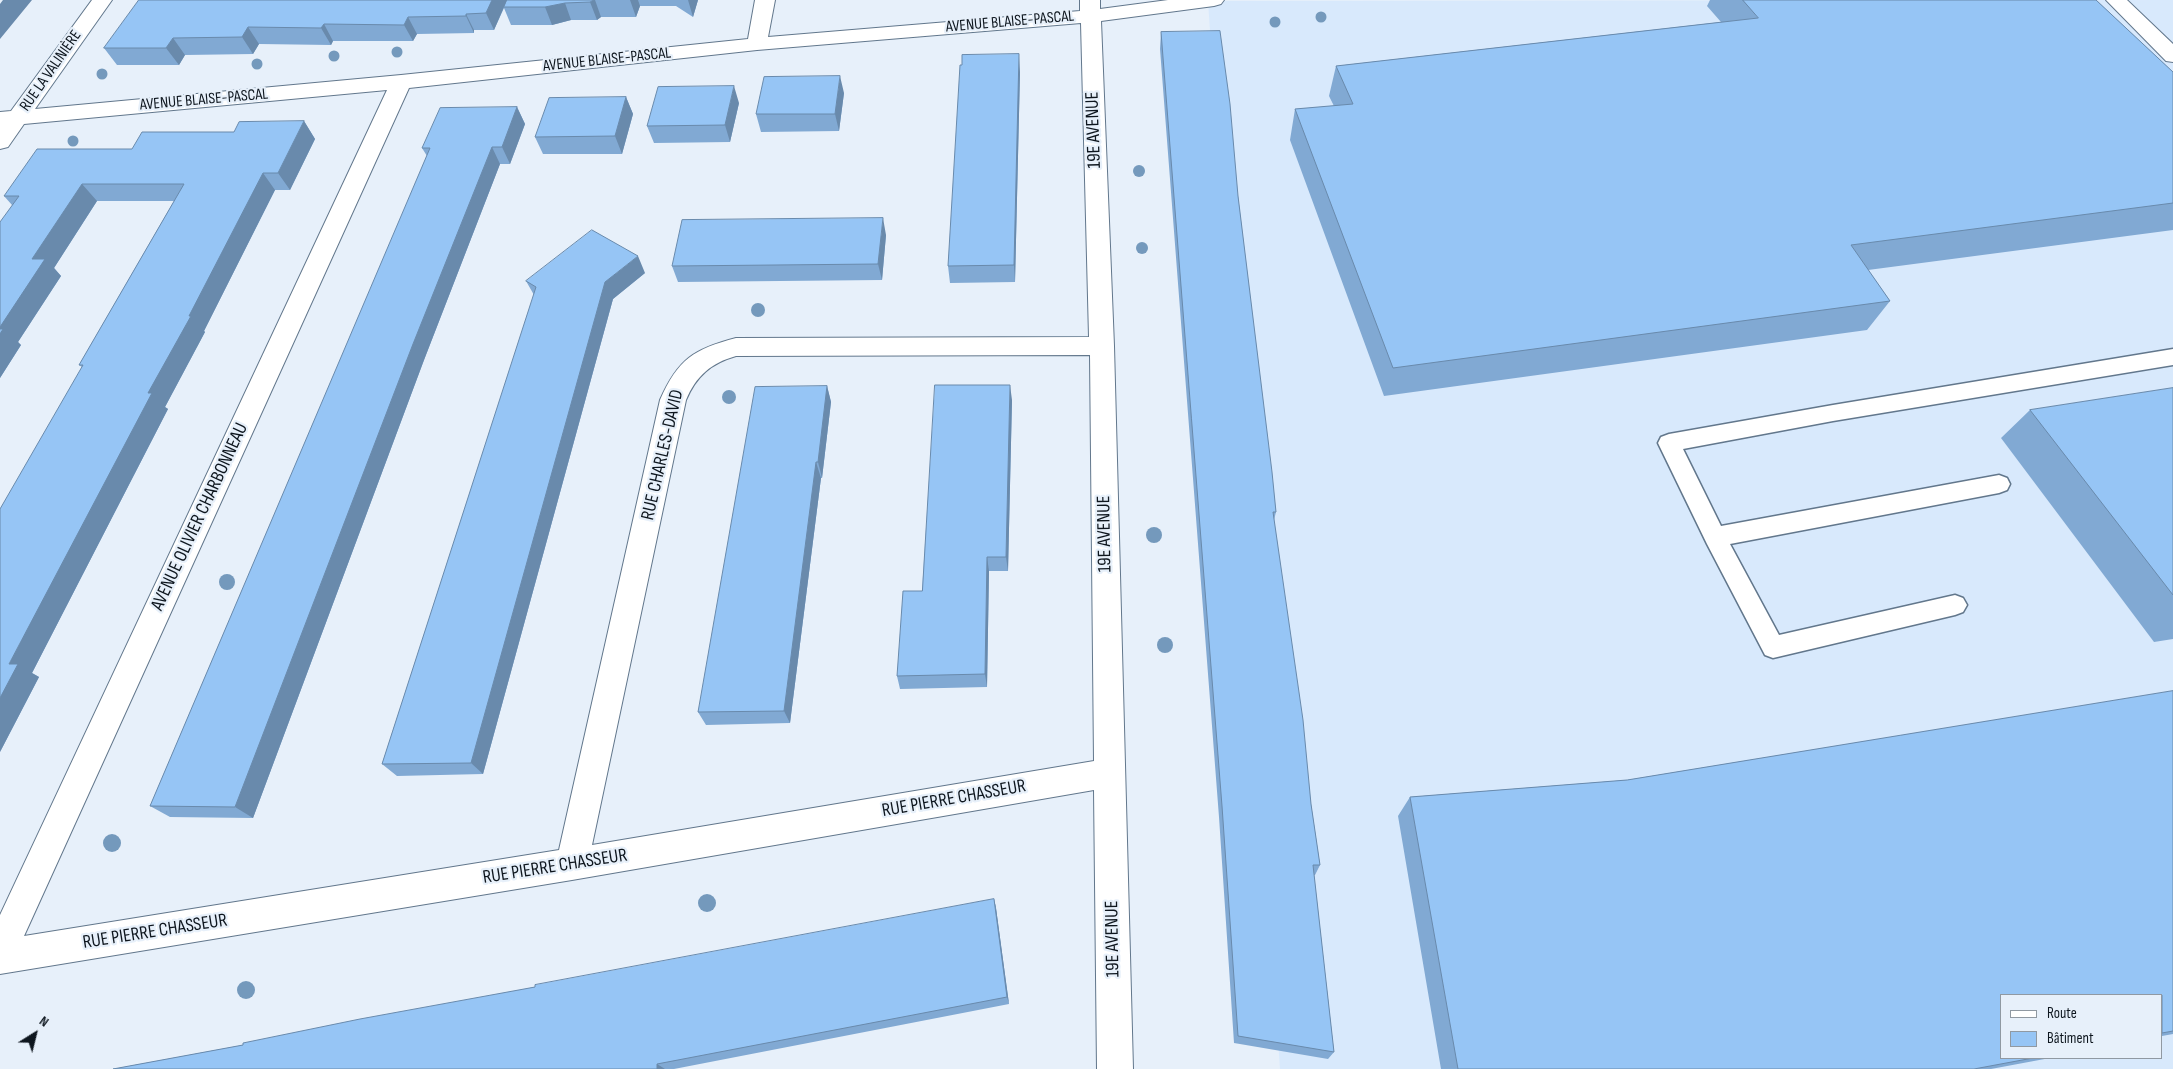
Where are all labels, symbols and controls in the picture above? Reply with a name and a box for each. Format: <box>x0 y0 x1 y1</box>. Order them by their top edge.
street label: AVENUE BLAISE-PASCAL <box>945 7 1075 37</box>
street label: RUE LA VALINIÈRE <box>16 27 86 115</box>
street label: AVENUE BLAISE-PASCAL <box>542 44 672 76</box>
street label: AVENUE BLAISE-PASCAL <box>139 85 269 115</box>
street label: 19E AVENUE <box>1081 91 1107 169</box>
street label: RUE CHARLES-DAVID <box>637 388 689 522</box>
street label: AVENUE OLIVIER CHARBONNEAU <box>147 420 253 614</box>
street label: 19E AVENUE <box>1093 495 1117 573</box>
street label: RUE PIERRE CHASSEUR <box>880 775 1028 823</box>
street label: RUE PIERRE CHASSEUR <box>481 844 629 890</box>
street label: 19E AVENUE <box>1101 900 1125 978</box>
street label: RUE PIERRE CHASSEUR <box>81 909 229 955</box>
legend <box>2000 994 2163 1059</box>
text: Route <box>2047 1004 2077 1023</box>
north arrow <box>10 1009 60 1059</box>
text: N <box>36 1012 52 1031</box>
text: Bâtiment <box>2047 1029 2094 1048</box>

